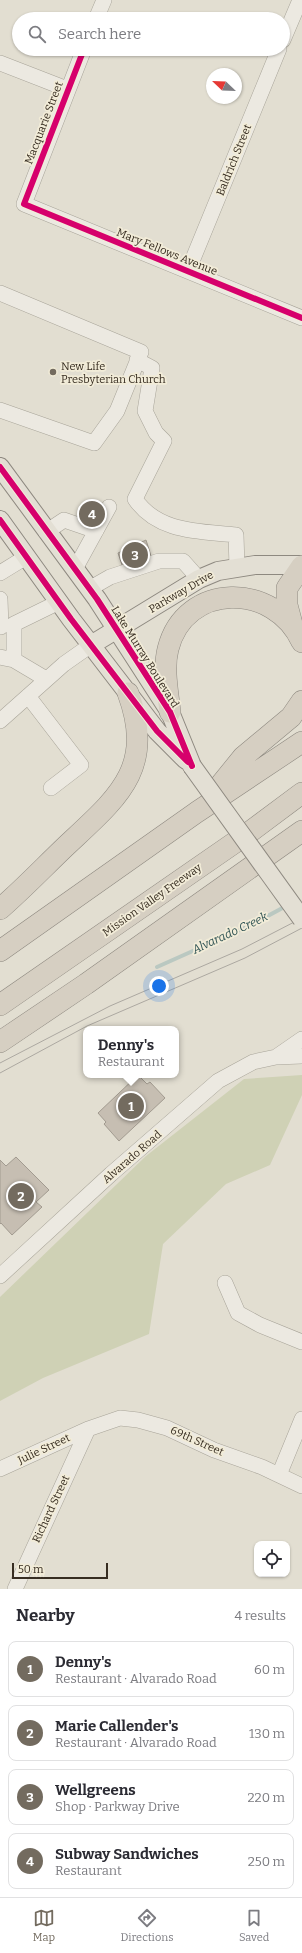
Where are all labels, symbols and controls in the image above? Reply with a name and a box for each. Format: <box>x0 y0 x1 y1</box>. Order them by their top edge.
search box <box>12 12 290 56</box>
icon: search <box>26 23 48 45</box>
text: Search here <box>58 25 141 43</box>
north arrow <box>206 68 242 104</box>
street label: Macquarie Street <box>22 80 66 166</box>
street label: Baldrich Street <box>214 122 254 198</box>
street label: Mary Fellows Avenue <box>115 226 219 278</box>
place label: New Life Presbyterian Church <box>61 360 166 386</box>
marker: New Life Presbyterian Church <box>48 367 58 377</box>
pin: 4 <box>79 499 105 529</box>
pin: 3 <box>122 540 148 570</box>
street label: Parkway Drive <box>146 568 216 616</box>
street label: Lake Murray Boulevard <box>108 604 182 711</box>
street label: Mission Valley Freeway <box>100 861 204 939</box>
water label: Alvarado Creek <box>189 909 270 957</box>
your location <box>149 976 169 996</box>
popup <box>83 1026 179 1078</box>
text: Denny's <box>98 1036 154 1054</box>
text: Restaurant <box>98 1054 164 1069</box>
pin: 1 <box>118 1091 144 1121</box>
street label: Alvarado Road <box>100 1128 164 1186</box>
pin: 2 <box>8 1181 34 1211</box>
street label: 69th Street <box>168 1423 226 1459</box>
street label: Julie Street <box>15 1431 72 1467</box>
street label: Richard Street <box>30 1473 72 1545</box>
map controls <box>254 1541 290 1577</box>
button: locate <box>254 1541 290 1577</box>
scale bar <box>12 1561 108 1580</box>
text: 50 m <box>18 1563 44 1576</box>
text: Nearby <box>16 1605 75 1626</box>
text: 4 results <box>234 1608 286 1623</box>
text: Denny's <box>55 1653 111 1671</box>
text: 1 <box>27 1662 33 1677</box>
text: 60 m <box>254 1662 285 1677</box>
text: Restaurant · Alvarado Road <box>55 1671 217 1686</box>
text: Marie Callender's <box>55 1717 179 1735</box>
text: 2 <box>26 1726 34 1741</box>
text: 130 m <box>249 1726 285 1741</box>
text: Restaurant · Alvarado Road <box>55 1735 217 1750</box>
text: Wellgreens <box>55 1781 136 1799</box>
text: 3 <box>26 1790 34 1805</box>
text: 220 m <box>248 1790 285 1805</box>
text: Shop · Parkway Drive <box>55 1799 180 1814</box>
text: Subway Sandwiches <box>55 1845 199 1863</box>
text: 4 <box>26 1854 34 1869</box>
text: 250 m <box>248 1854 285 1869</box>
text: Restaurant <box>55 1863 122 1878</box>
tab: Map <box>33 1907 55 1944</box>
tab: Directions <box>121 1907 173 1944</box>
tab: Saved <box>239 1907 269 1944</box>

